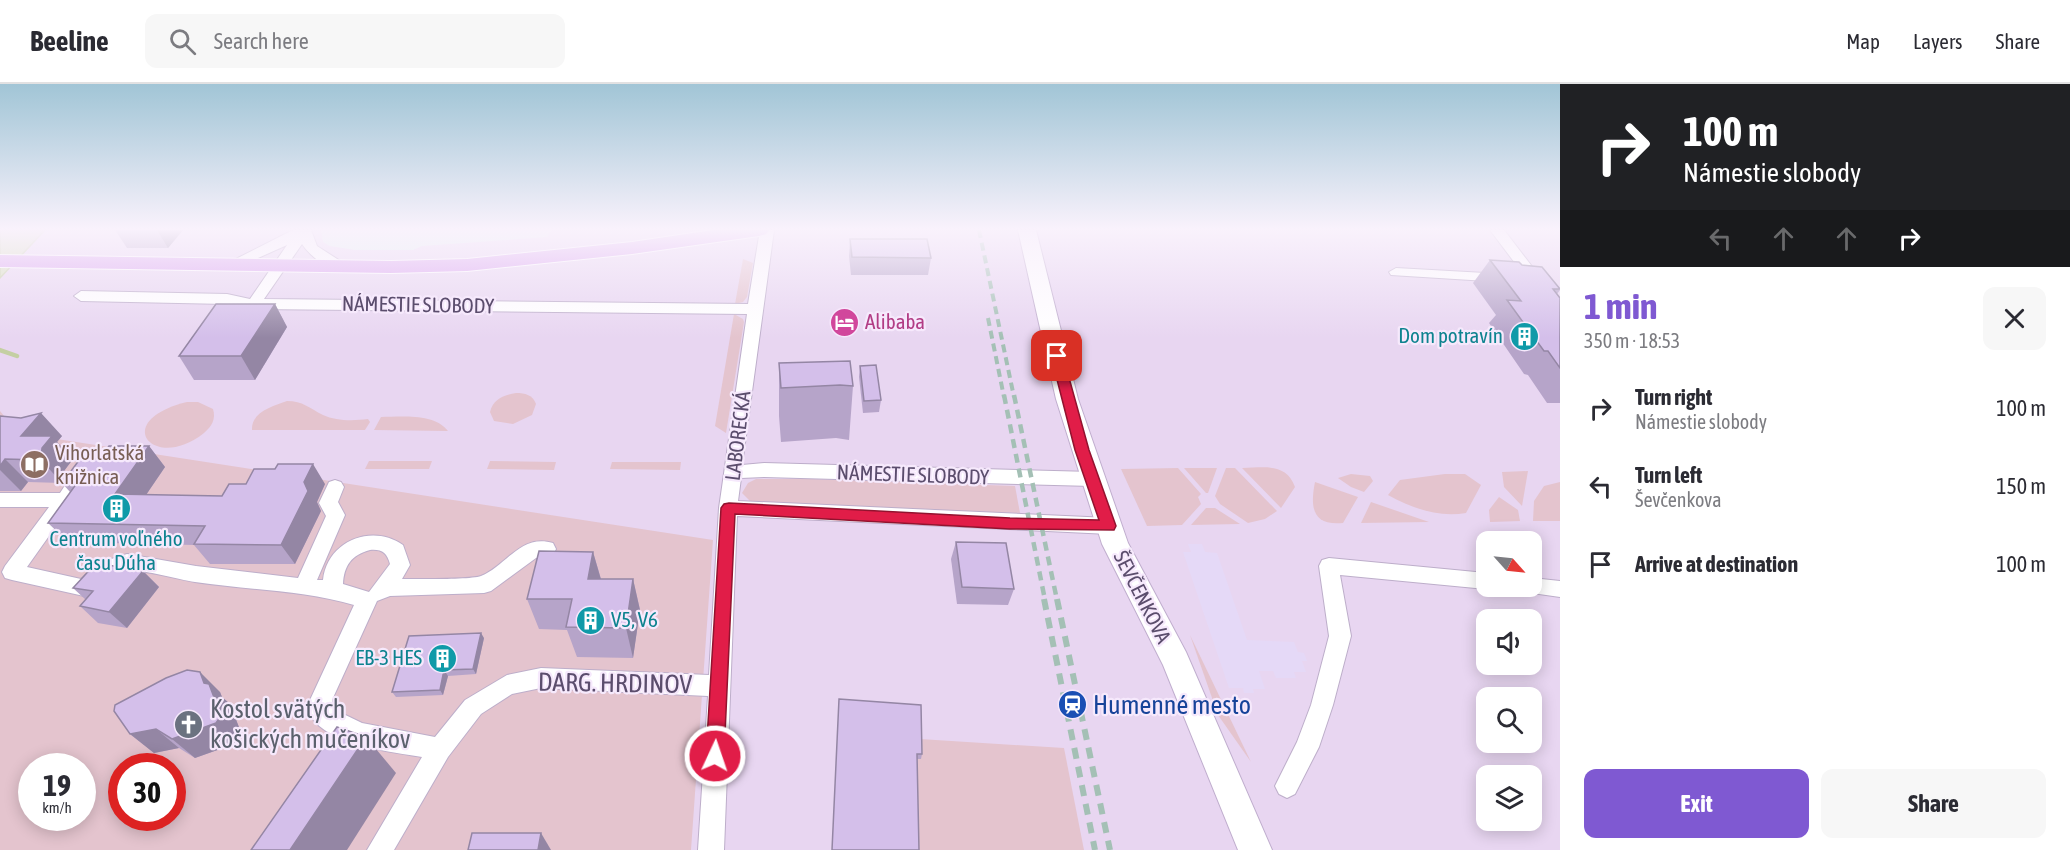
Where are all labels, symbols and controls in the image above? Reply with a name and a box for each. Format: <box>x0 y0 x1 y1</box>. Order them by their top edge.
search box <box>145 14 565 68</box>
text: Beeline <box>30 25 109 57</box>
icon: search <box>166 25 199 58</box>
text: Search here <box>214 28 309 54</box>
text: Map <box>1846 29 1880 53</box>
text: Layers <box>1913 29 1963 53</box>
text: Share <box>1996 29 2040 53</box>
text: 100 m <box>1683 107 1778 155</box>
icon: right <box>1584 108 1662 186</box>
text: Námestie slobody <box>1683 157 1861 188</box>
icon: left <box>1704 222 1737 255</box>
icon: ahead <box>1767 222 1800 255</box>
icon: ahead <box>1830 222 1863 255</box>
icon: right <box>1893 222 1926 255</box>
text: 1 min <box>1584 285 1658 327</box>
button: close <box>1983 287 2046 350</box>
street label: NÁMESTIE SLOBODY <box>342 291 495 317</box>
hotel icon: Alibaba <box>828 306 860 338</box>
place label: Alibaba <box>865 309 925 333</box>
building icon: Dom potravín <box>1508 320 1540 352</box>
place label: Dom potravín <box>1398 323 1503 347</box>
text: 350 m · 18:53 <box>1584 329 1680 352</box>
pin <box>1031 330 1082 381</box>
icon: arrive <box>1040 339 1073 372</box>
text: Turn right <box>1635 384 1712 410</box>
street label: LABORECKÁ <box>720 389 754 482</box>
icon: right <box>1584 392 1617 425</box>
text: 100 m <box>1996 395 2046 421</box>
text: Námestie slobody <box>1635 410 1767 433</box>
place label: Vihorlatská knižnica <box>55 440 144 488</box>
library icon: Vihorlatská knižnica <box>18 449 50 481</box>
street label: NÁMESTIE SLOBODY <box>836 459 990 489</box>
text: Turn left <box>1635 462 1702 488</box>
icon: left <box>1584 470 1617 503</box>
text: 150 m <box>1996 473 2046 499</box>
text: Ševčenkova <box>1635 488 1721 511</box>
building icon: Centrum voľného času Dúha <box>100 492 132 524</box>
place label: Centrum voľného času Dúha <box>49 526 183 574</box>
north arrow <box>1476 531 1542 597</box>
map controls <box>1476 531 1542 831</box>
street label: ŠEVČENKOVA <box>1109 546 1177 647</box>
icon: arrive <box>1584 548 1617 581</box>
text: Arrive at destination <box>1635 551 1798 577</box>
text: 100 m <box>1996 551 2046 577</box>
building icon: V5, V6 <box>574 604 606 636</box>
place label: V5, V6 <box>611 607 658 631</box>
button: sound <box>1476 609 1542 675</box>
building icon: EB-3 HES <box>427 642 459 674</box>
place label: EB-3 HES <box>355 645 422 669</box>
street label: DARG. HRDINOV <box>538 667 693 699</box>
button: search <box>1476 687 1542 753</box>
station icon: Humenné mesto <box>1056 689 1088 721</box>
place label: Humenné mesto <box>1093 690 1251 720</box>
place label: Kostol svätých košických mučeníkov <box>210 694 411 754</box>
church icon: Kostol svätých košických mučeníkov <box>173 708 205 740</box>
position arrow <box>683 724 747 788</box>
speed limit sign: 30 <box>108 753 186 831</box>
button: layers <box>1476 765 1542 831</box>
text: 19 <box>43 768 71 802</box>
button: Exit <box>1584 769 1809 838</box>
button: Share <box>1821 769 2046 838</box>
text: km/h <box>42 799 72 816</box>

